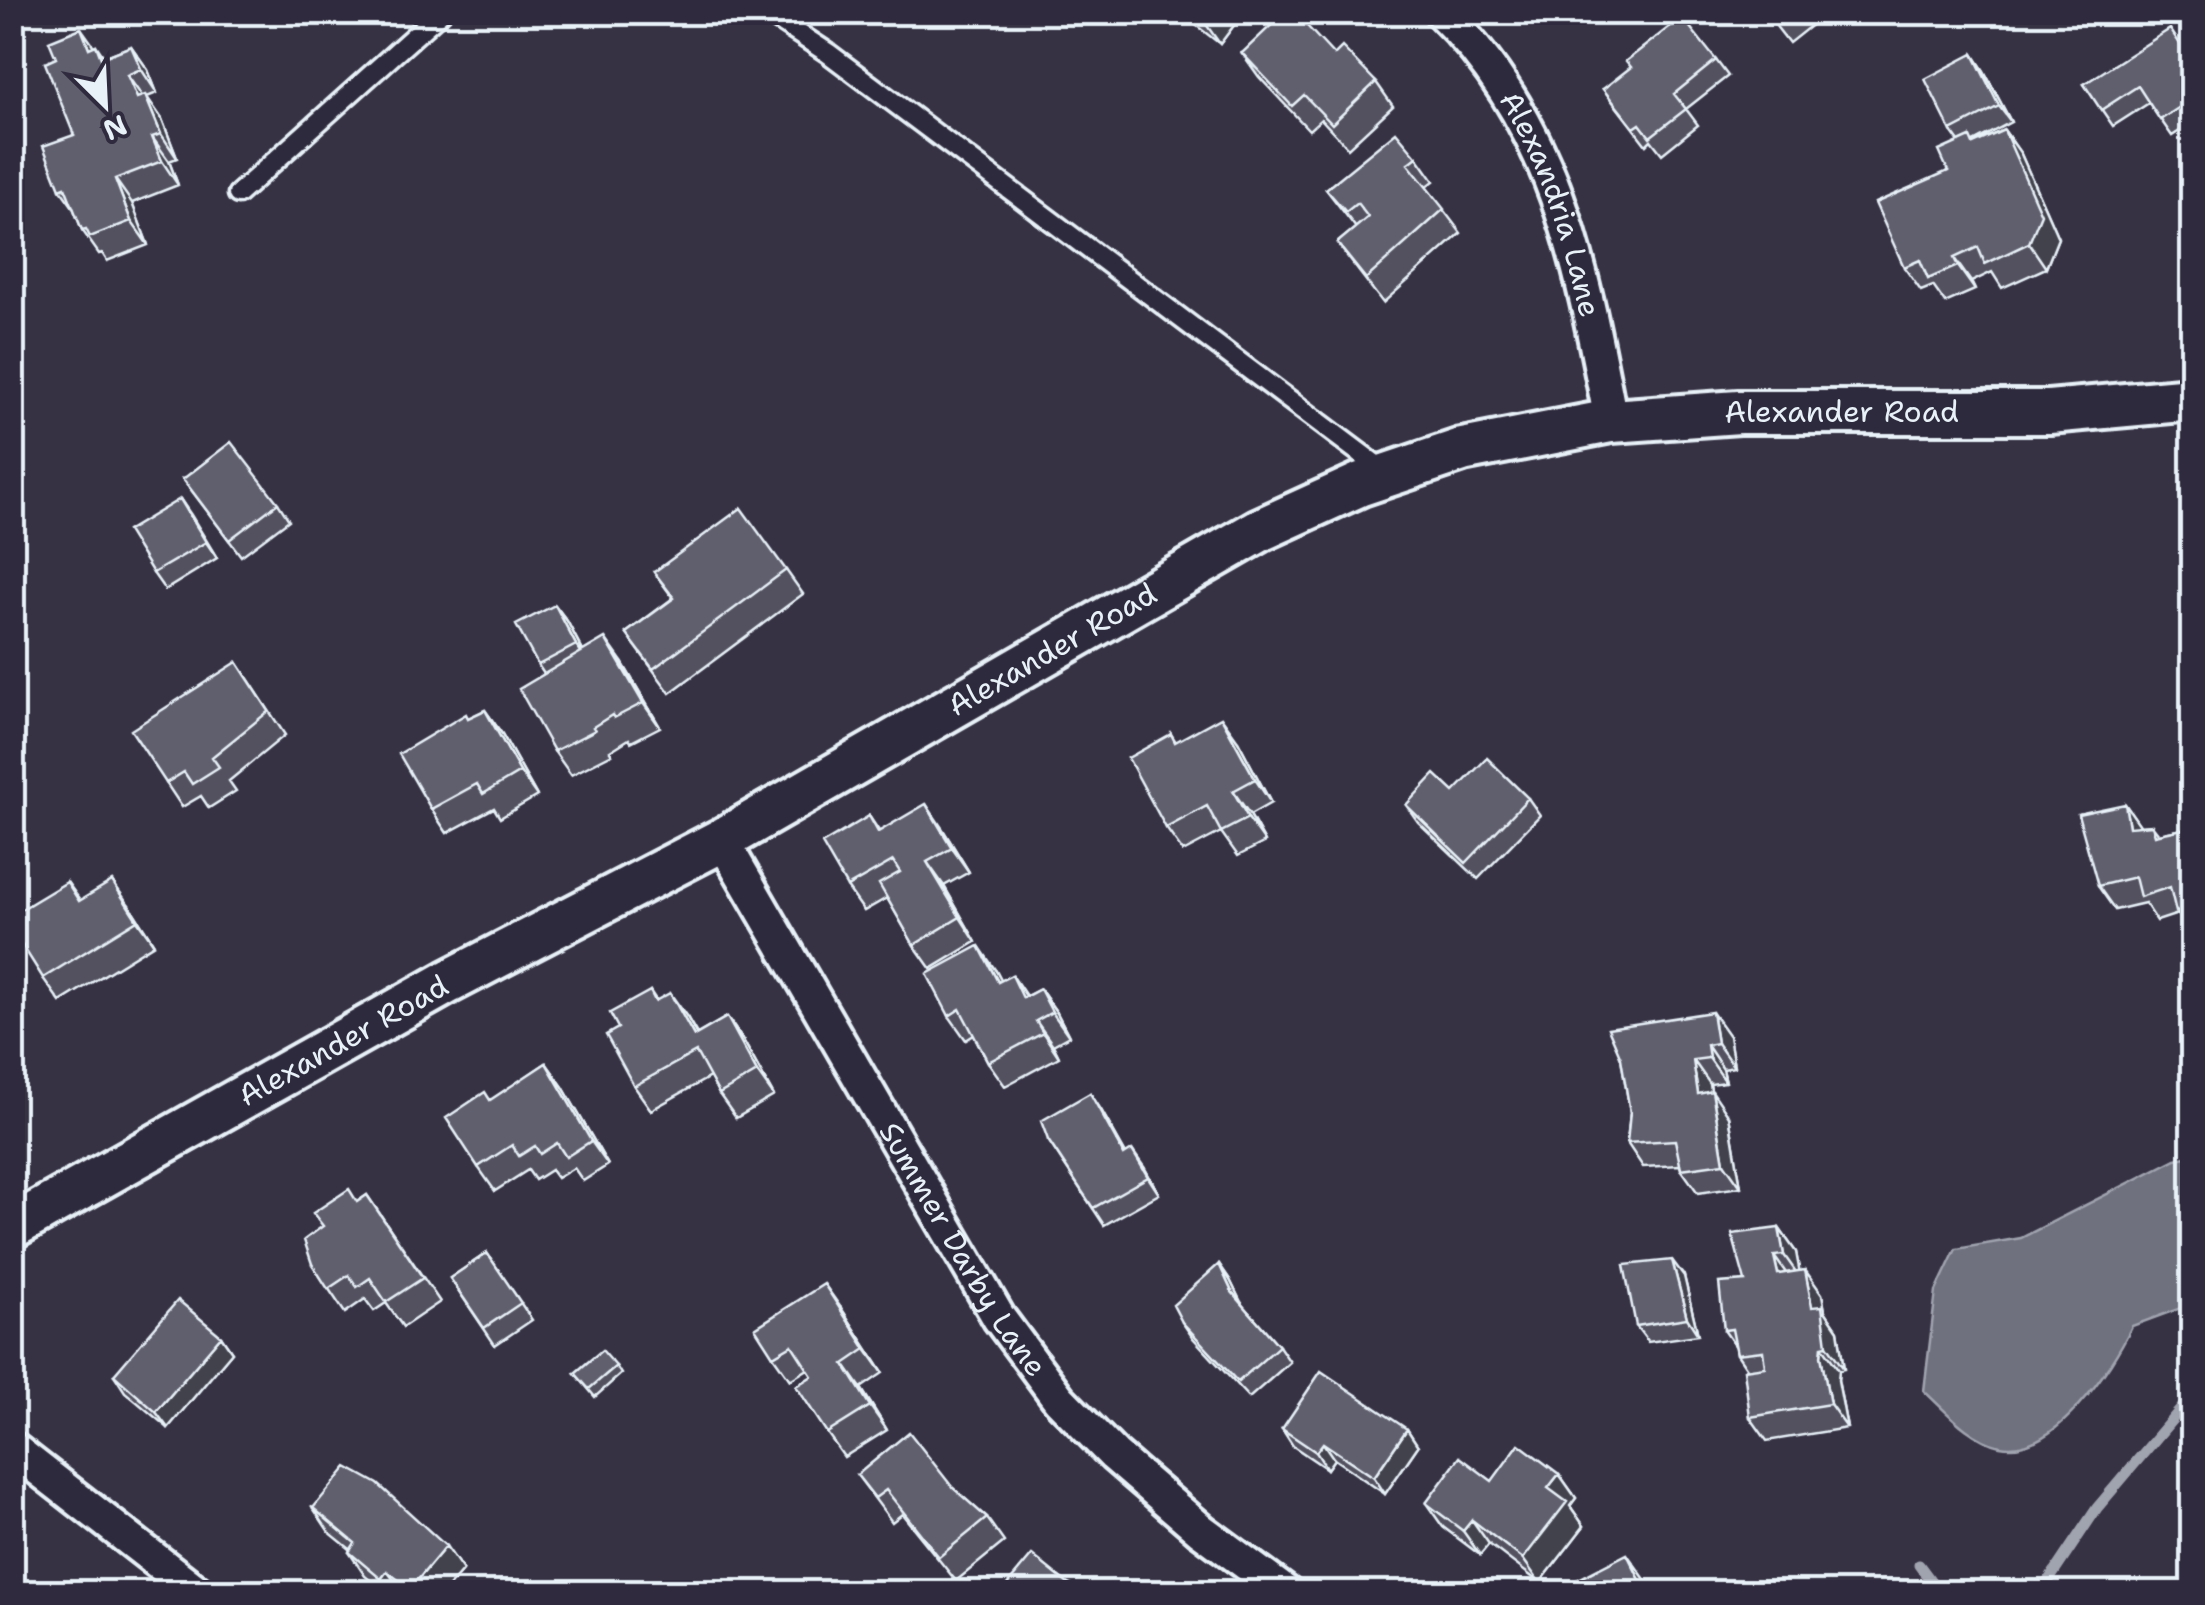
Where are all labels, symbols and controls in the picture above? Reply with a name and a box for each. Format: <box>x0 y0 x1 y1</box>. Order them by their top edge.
north arrow <box>55 55 155 155</box>
street label: Alexandria Lane <box>1490 83 1611 321</box>
text: N <box>97 106 133 150</box>
street label: Alexander Road <box>1723 391 1959 433</box>
street label: Alexander Road <box>940 573 1164 726</box>
street label: Alexander Road <box>231 965 455 1116</box>
street label: Summer Darby Lane <box>870 1114 1057 1385</box>

